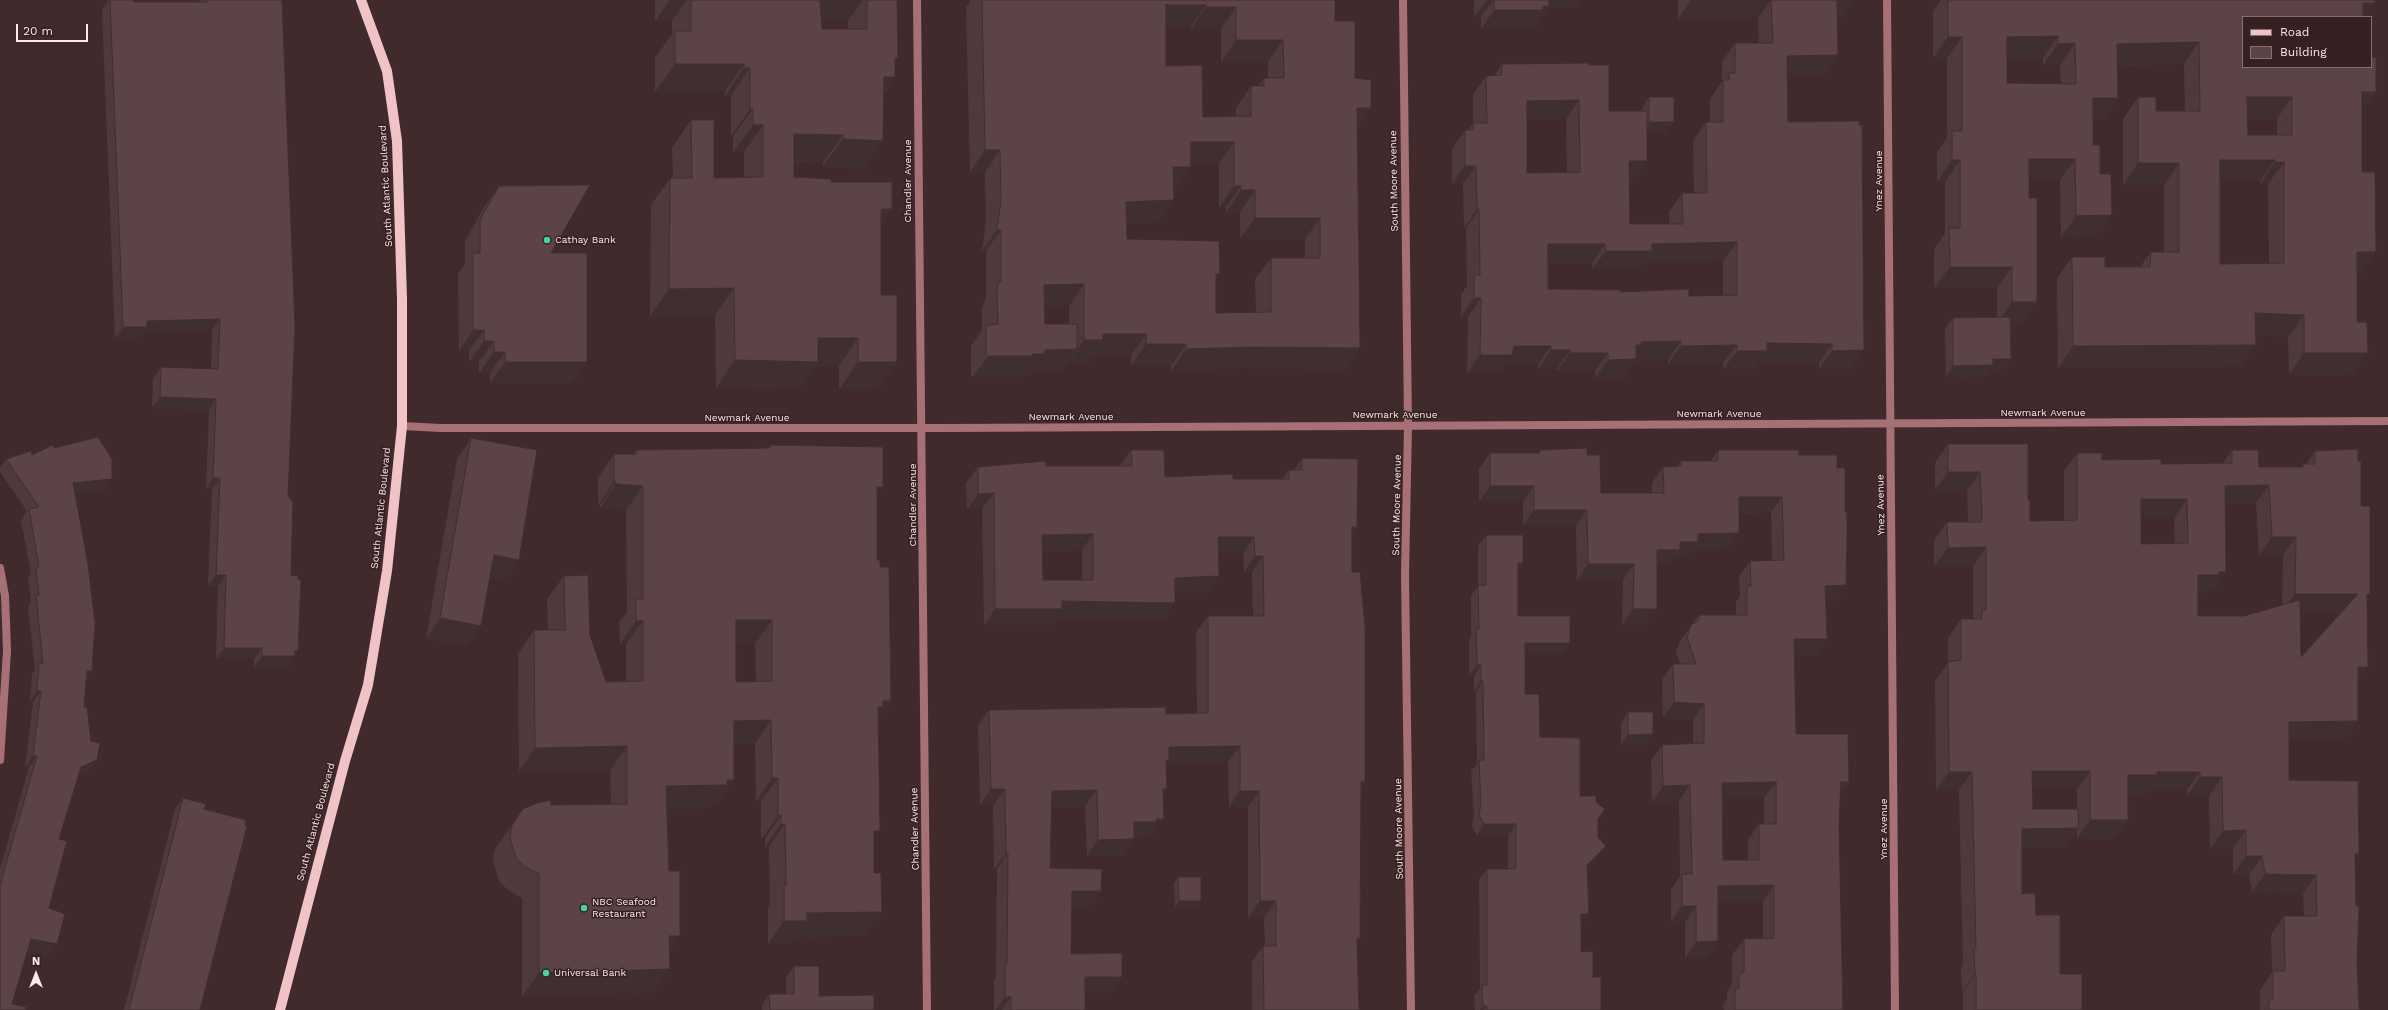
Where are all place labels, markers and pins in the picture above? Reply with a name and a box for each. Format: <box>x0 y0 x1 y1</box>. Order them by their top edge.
place label: Cathay Bank <box>555 234 616 246</box>
marker: Cathay Bank <box>542 235 552 245</box>
place label: NBC Seafood Restaurant <box>592 896 656 920</box>
marker: NBC Seafood Restaurant <box>579 903 589 913</box>
place label: Universal Bank <box>554 967 626 979</box>
marker: Universal Bank <box>541 968 551 978</box>

